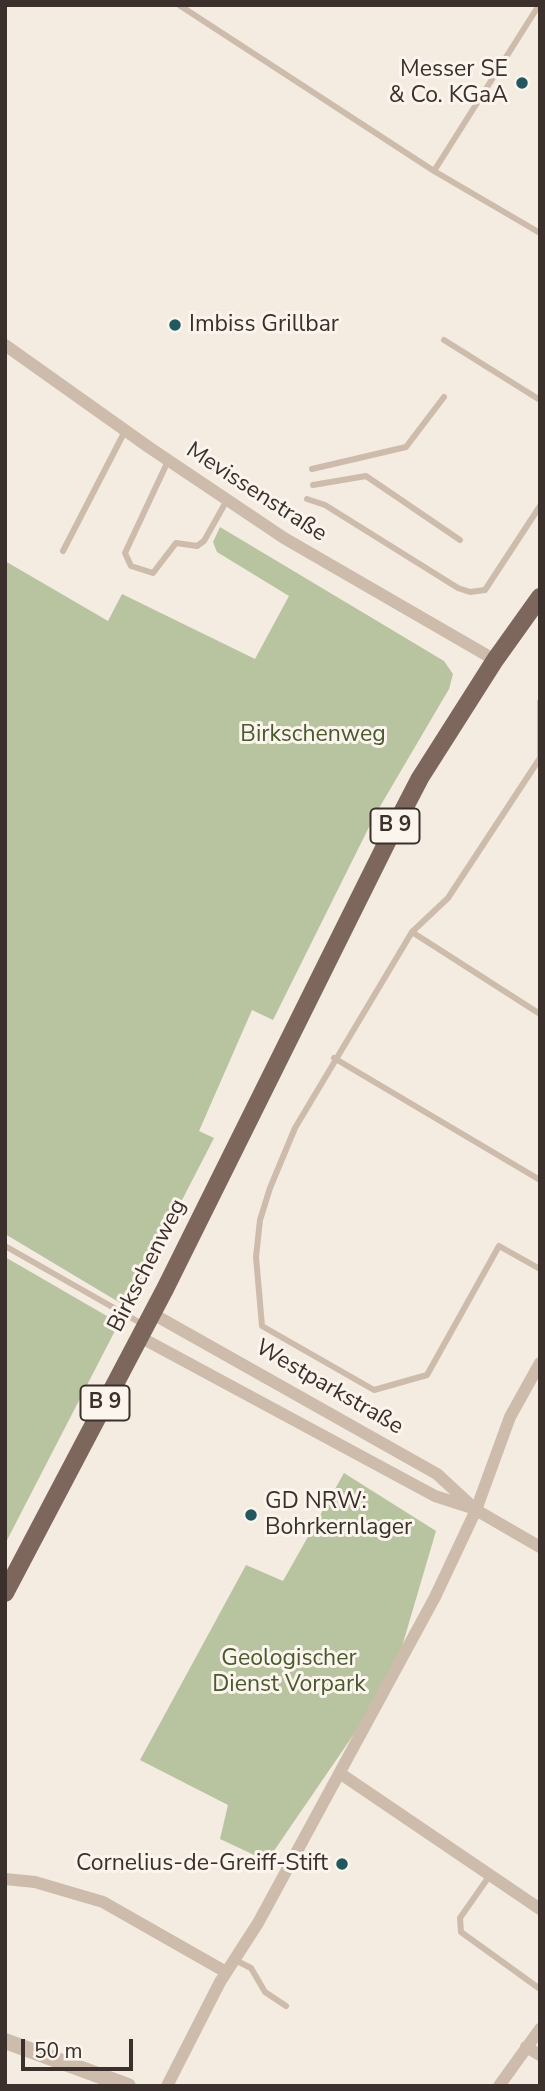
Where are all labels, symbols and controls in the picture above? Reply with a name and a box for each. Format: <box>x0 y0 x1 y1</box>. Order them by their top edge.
place label: Messer SE & Co. KGaA <box>389 56 508 110</box>
marker: Messer SE & Co. KGaA <box>514 75 530 91</box>
place label: Imbiss Grillbar <box>189 311 339 339</box>
marker: Imbiss Grillbar <box>167 317 183 333</box>
street label: Mevissenstraße <box>181 437 331 549</box>
park label: Birkschenweg <box>240 721 386 749</box>
road number: B 9 <box>370 808 420 844</box>
street label: Birkschenweg <box>103 1195 193 1337</box>
street label: Westparkstraße <box>250 1335 408 1441</box>
road number: B 9 <box>80 1386 130 1420</box>
place label: GD NRW: Bohrkernlager <box>265 1488 412 1542</box>
marker: GD NRW: Bohrkernlager <box>243 1507 259 1523</box>
park label: Geologischer Dienst Vorpark <box>212 1645 366 1699</box>
place label: Cornelius-de-Greiff-Stift <box>76 1850 328 1878</box>
marker: Cornelius-de-Greiff-Stift <box>334 1856 350 1872</box>
scale bar <box>24 2024 136 2068</box>
text: 50 m <box>34 2037 83 2065</box>

